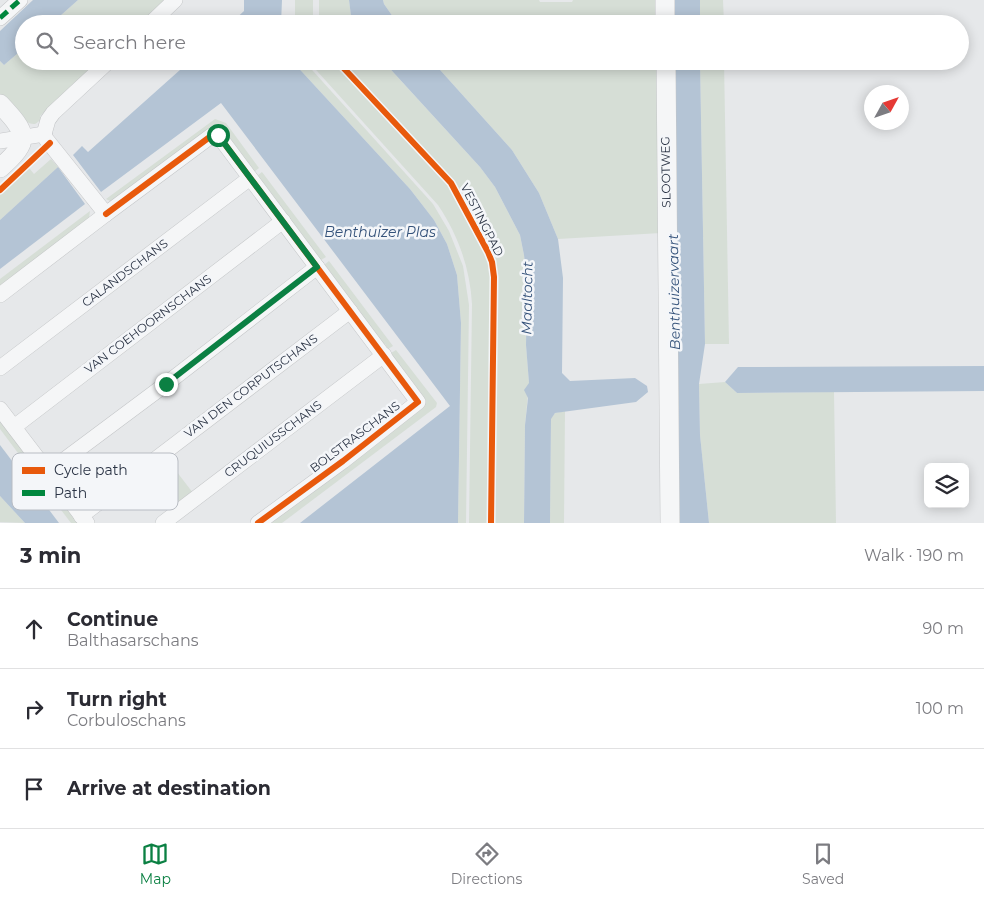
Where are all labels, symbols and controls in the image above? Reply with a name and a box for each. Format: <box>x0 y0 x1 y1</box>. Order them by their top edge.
search box <box>15 15 969 70</box>
icon: search <box>33 29 61 57</box>
text: Search here <box>73 31 186 54</box>
north arrow <box>864 85 909 130</box>
route start <box>207 124 230 147</box>
street label: SLOOTWEG <box>657 136 674 208</box>
street label: VESTINGPAD <box>458 181 507 259</box>
water label: Benthuizer Plas <box>324 223 436 241</box>
water label: Benthuizervaart <box>664 234 684 350</box>
street label: CALANDSCHANS <box>79 235 171 310</box>
water label: Maaltocht <box>517 261 537 335</box>
street label: VAN COEHOORNSCHANS <box>81 271 214 376</box>
street label: VAN DEN CORPUTSCHANS <box>181 331 320 441</box>
route end <box>155 373 178 396</box>
street label: CRUQUIUSSCHANS <box>221 397 324 480</box>
street label: BOLSTRASCHANS <box>307 398 403 475</box>
legend <box>12 453 178 510</box>
text: Cycle path <box>54 461 128 479</box>
map controls <box>924 463 969 508</box>
button: layers <box>924 463 969 508</box>
text: Path <box>54 484 87 502</box>
text: 3 min <box>20 543 81 568</box>
text: Walk · 190 m <box>864 546 964 565</box>
text: Continue <box>67 608 158 631</box>
icon: ahead <box>20 615 48 643</box>
text: 90 m <box>922 619 964 638</box>
text: Balthasarschans <box>67 631 199 650</box>
text: Turn right <box>67 688 167 711</box>
icon: right <box>20 695 48 723</box>
text: 100 m <box>916 699 964 718</box>
text: Corbuloschans <box>67 711 186 730</box>
icon: arrive <box>20 775 48 803</box>
text: Arrive at destination <box>67 777 271 800</box>
tab: Map <box>140 840 171 888</box>
tab: Directions <box>451 840 522 888</box>
tab: Saved <box>802 840 844 888</box>

